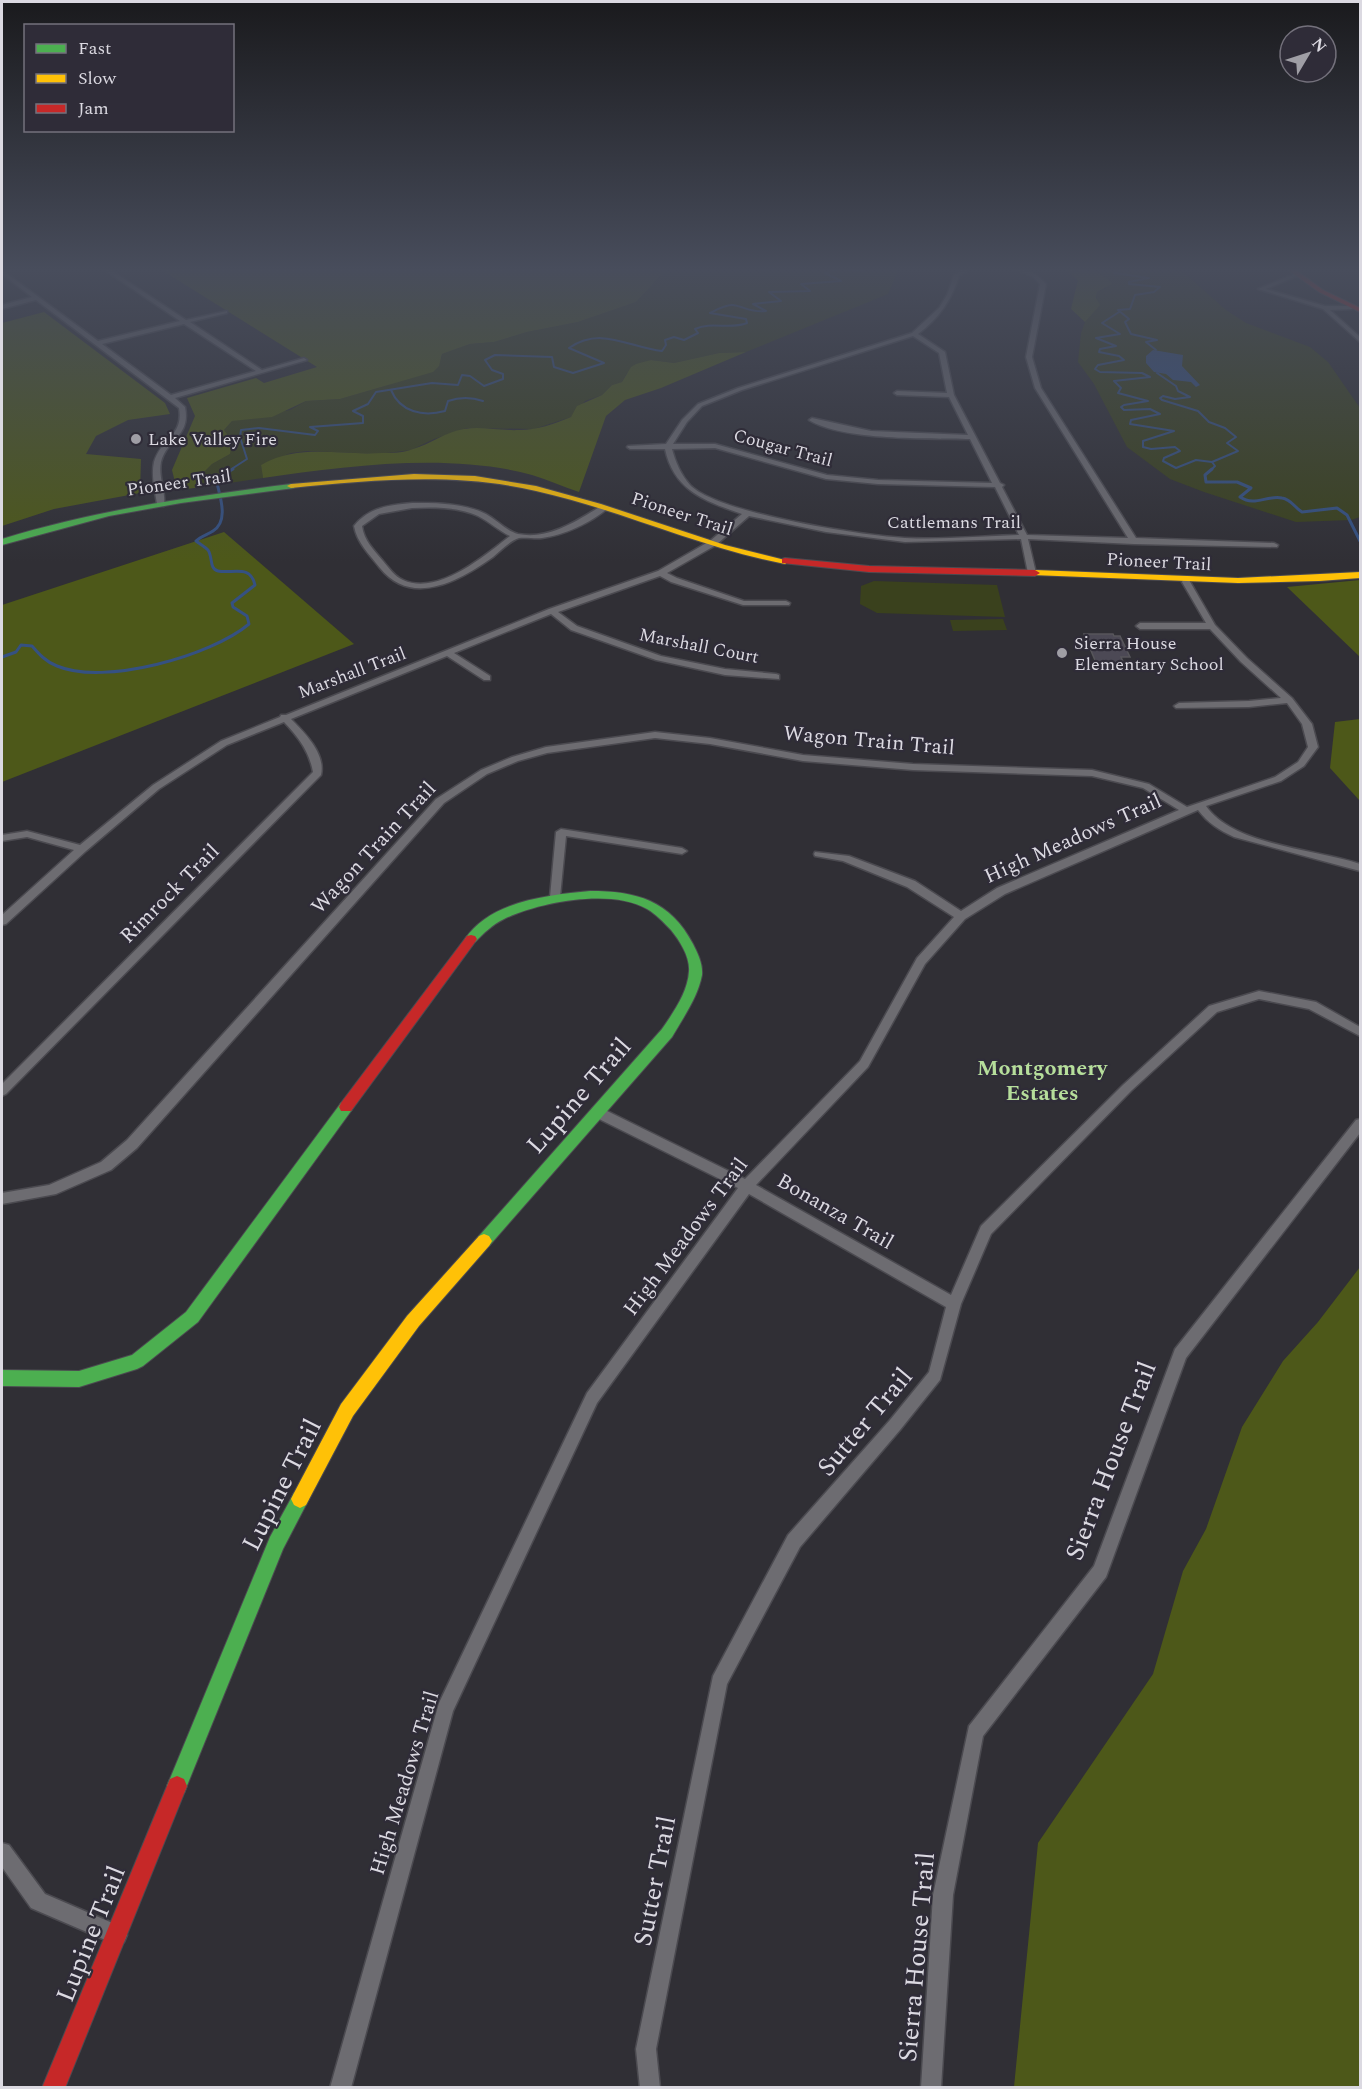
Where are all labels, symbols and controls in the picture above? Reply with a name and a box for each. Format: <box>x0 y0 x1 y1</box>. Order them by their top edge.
legend <box>24 24 234 132</box>
north arrow <box>1278 24 1338 84</box>
text: N <box>1305 33 1332 58</box>
text: Fast <box>78 35 111 62</box>
text: Slow <box>78 65 117 92</box>
text: Jam <box>78 95 109 122</box>
street label: Cougar Trail <box>730 422 836 474</box>
place label: Lake Valley Fire <box>148 426 277 453</box>
marker: Lake Valley Fire <box>129 432 143 446</box>
street label: Pioneer Trail <box>125 462 233 504</box>
street label: Pioneer Trail <box>628 485 736 543</box>
street label: Cattlemans Trail <box>887 509 1021 536</box>
street label: Pioneer Trail <box>1106 546 1212 578</box>
street label: Marshall Court <box>637 621 761 671</box>
place label: Sierra House Elementary School <box>1074 630 1224 678</box>
street label: Marshall Trail <box>294 640 410 706</box>
marker: Sierra House Elementary School <box>1055 646 1069 660</box>
street label: Wagon Train Trail <box>782 718 956 764</box>
street label: Wagon Train Trail <box>304 774 444 922</box>
street label: High Meadows Trail <box>979 785 1167 893</box>
street label: Rimrock Trail <box>113 837 227 951</box>
street label: Lupine Trail <box>517 1029 641 1163</box>
district label: Montgomery Estates <box>977 1052 1109 1110</box>
street label: High Meadows Trail <box>616 1151 756 1323</box>
street label: Bonanza Trail <box>770 1165 900 1259</box>
street label: Sierra House Trail <box>1055 1356 1167 1566</box>
street label: Sutter Trail <box>807 1359 923 1485</box>
street label: Lupine Trail <box>232 1412 332 1558</box>
street label: High Meadows Trail <box>362 1687 448 1879</box>
street label: Sutter Trail <box>623 1812 687 1950</box>
street label: Sierra House Trail <box>888 1850 946 2064</box>
street label: Lupine Trail <box>45 1860 137 2008</box>

